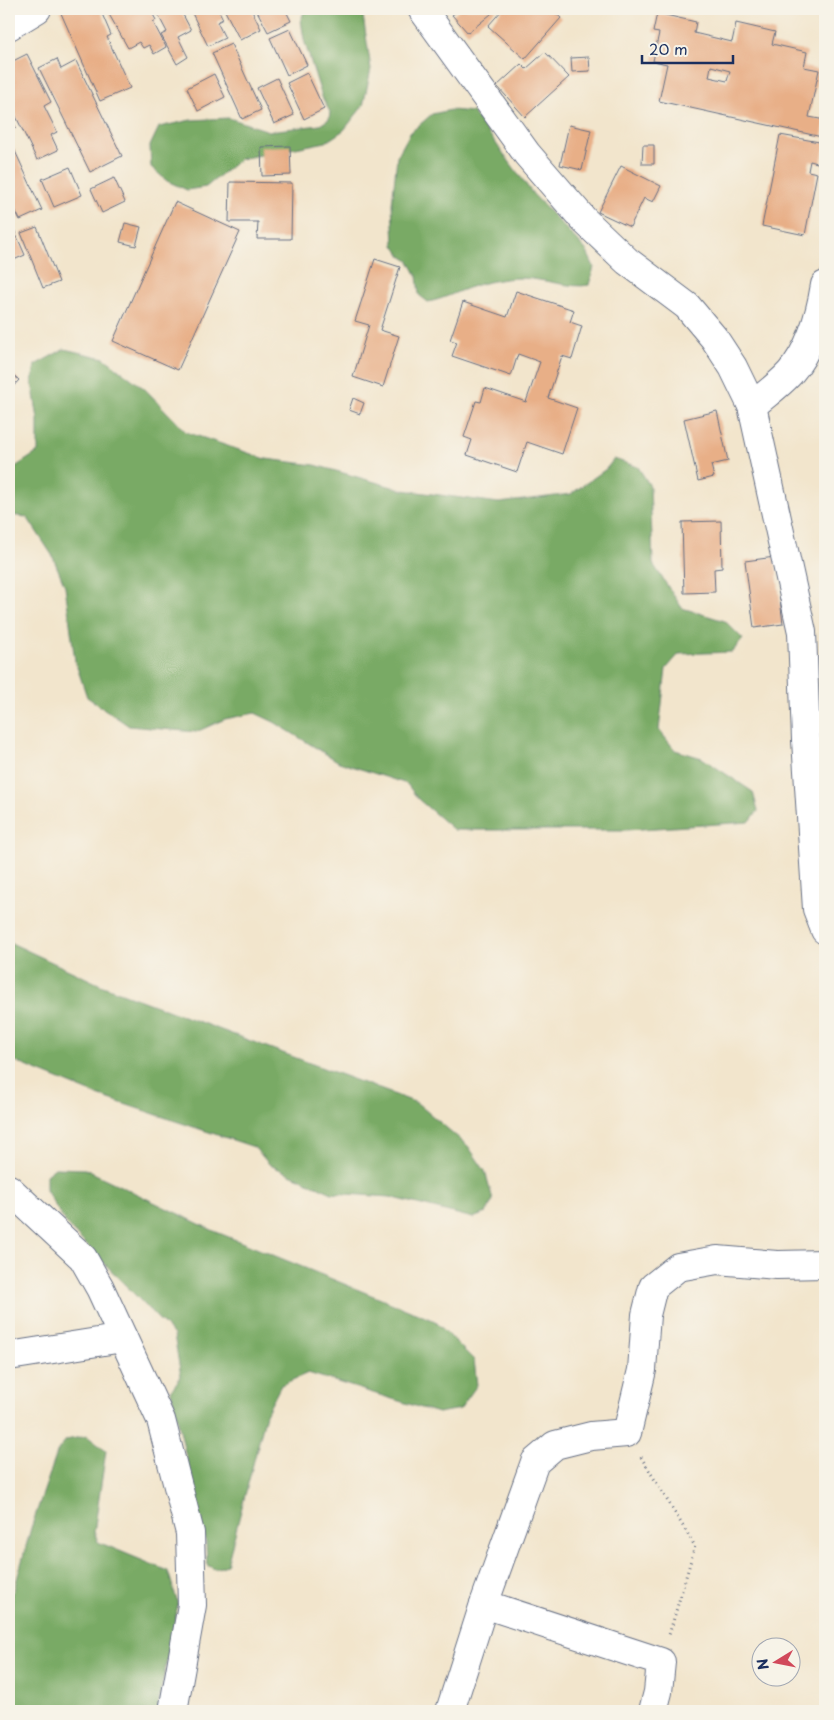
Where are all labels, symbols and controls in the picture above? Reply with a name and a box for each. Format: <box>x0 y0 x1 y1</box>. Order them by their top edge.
scale bar <box>642 32 733 64</box>
text: 20 m <box>649 37 688 60</box>
north arrow <box>752 1638 802 1688</box>
text: N <box>751 1657 774 1672</box>

